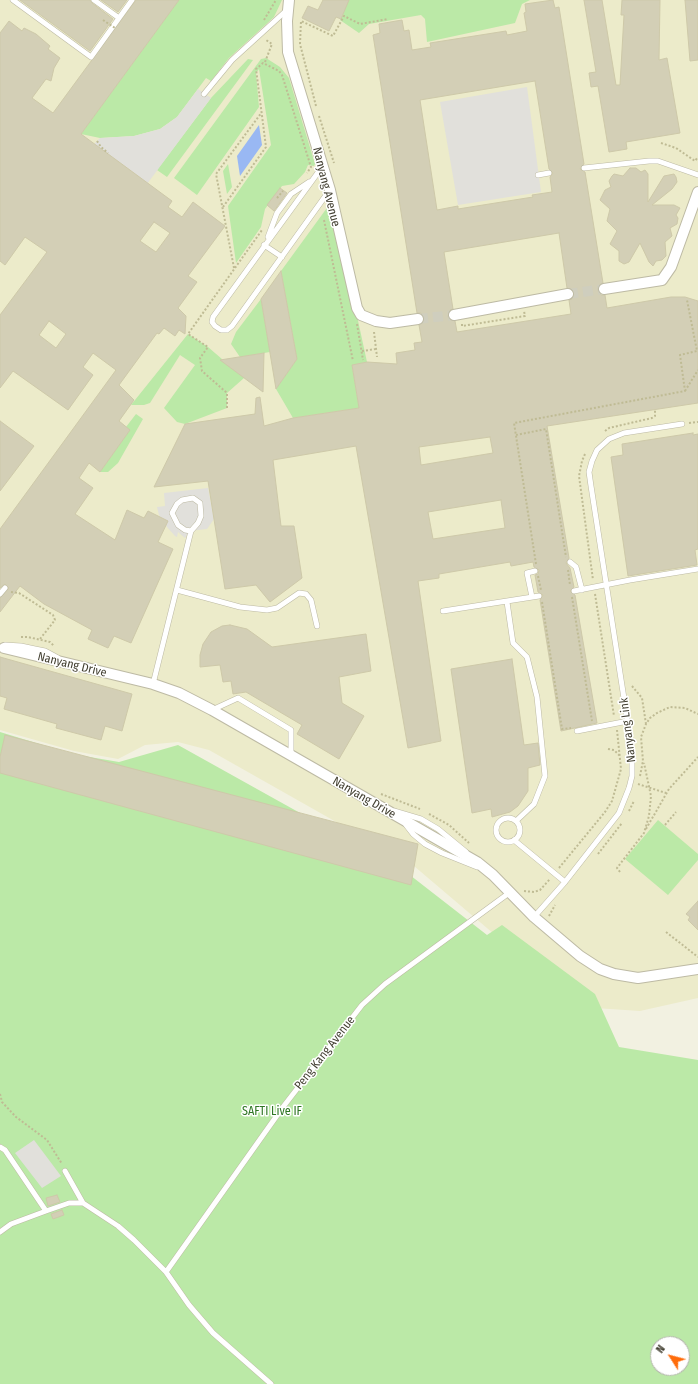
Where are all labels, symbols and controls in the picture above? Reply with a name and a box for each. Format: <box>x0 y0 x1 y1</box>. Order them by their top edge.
street label: Nanyang Avenue <box>309 146 343 228</box>
street label: Nanyang Drive <box>36 649 108 681</box>
street label: Nanyang Link <box>617 697 639 763</box>
street label: Nanyang Drive <box>330 774 398 822</box>
street label: Peng Kang Avenue <box>292 1013 358 1093</box>
park label: SAFTI Live IF <box>242 1105 302 1119</box>
north arrow <box>650 1336 690 1376</box>
text: N <box>653 1343 668 1356</box>

